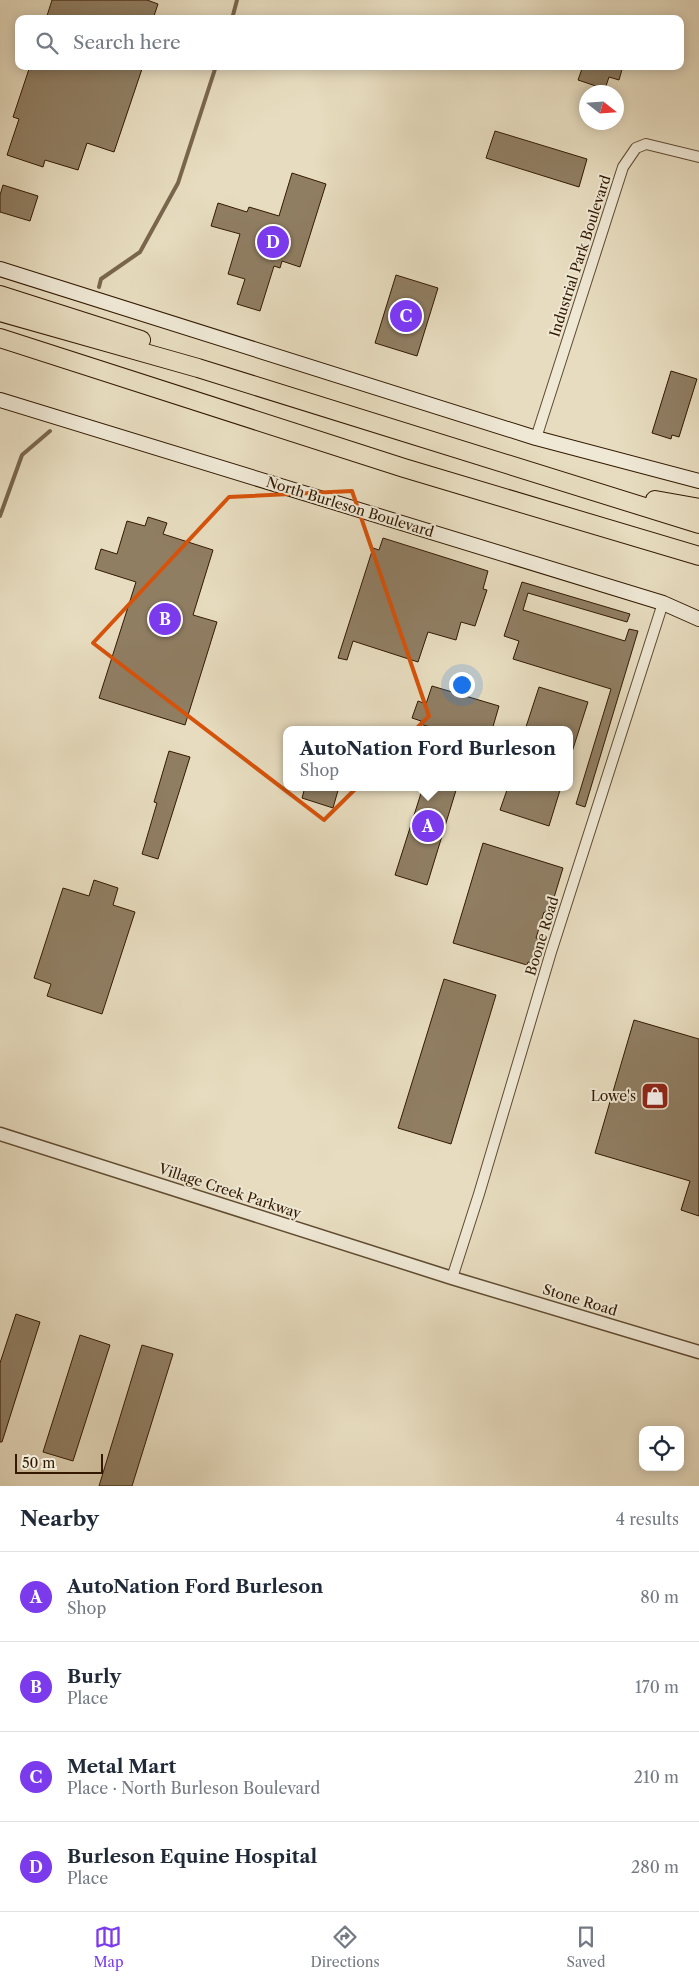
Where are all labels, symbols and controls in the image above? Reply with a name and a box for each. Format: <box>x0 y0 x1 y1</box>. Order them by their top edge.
search box <box>15 15 684 70</box>
icon: search <box>33 29 61 57</box>
text: Search here <box>73 31 181 54</box>
north arrow <box>579 85 624 130</box>
street label: Industrial Park Boulevard <box>545 172 615 339</box>
pin: D <box>257 223 289 261</box>
pin: C <box>390 297 422 335</box>
street label: North Burleson Boulevard <box>264 473 436 541</box>
pin: B <box>149 600 181 638</box>
your location <box>449 672 475 698</box>
popup <box>283 726 573 791</box>
text: AutoNation Ford Burleson <box>300 737 556 760</box>
text: Shop <box>300 760 339 780</box>
pin: A <box>412 807 444 845</box>
street label: Boone Road <box>521 894 563 978</box>
shop icon: Lowe's <box>640 1081 670 1111</box>
place label: Lowe's <box>591 1087 636 1105</box>
street label: Village Creek Parkway <box>156 1159 304 1223</box>
street label: Stone Road <box>541 1280 620 1320</box>
map controls <box>639 1426 684 1471</box>
button: locate <box>639 1426 684 1471</box>
scale bar <box>15 1451 102 1474</box>
text: 50 m <box>22 1454 55 1472</box>
text: Nearby <box>20 1506 99 1531</box>
text: 4 results <box>616 1509 679 1529</box>
text: AutoNation Ford Burleson <box>67 1575 323 1598</box>
text: A <box>30 1587 42 1607</box>
text: 80 m <box>640 1587 679 1607</box>
text: Shop <box>67 1598 106 1618</box>
text: Burly <box>67 1665 121 1688</box>
text: B <box>30 1677 42 1697</box>
text: 170 m <box>635 1677 679 1697</box>
text: Place <box>67 1688 108 1708</box>
text: Metal Mart <box>67 1755 176 1778</box>
text: C <box>30 1767 42 1787</box>
text: 210 m <box>634 1767 679 1787</box>
text: Place · North Burleson Boulevard <box>67 1778 320 1798</box>
text: Burleson Equine Hospital <box>67 1845 317 1868</box>
text: D <box>29 1857 43 1877</box>
text: 280 m <box>631 1857 679 1877</box>
text: Place <box>67 1868 108 1888</box>
tab: Map <box>93 1923 124 1971</box>
tab: Directions <box>310 1923 380 1971</box>
tab: Saved <box>567 1923 605 1971</box>

